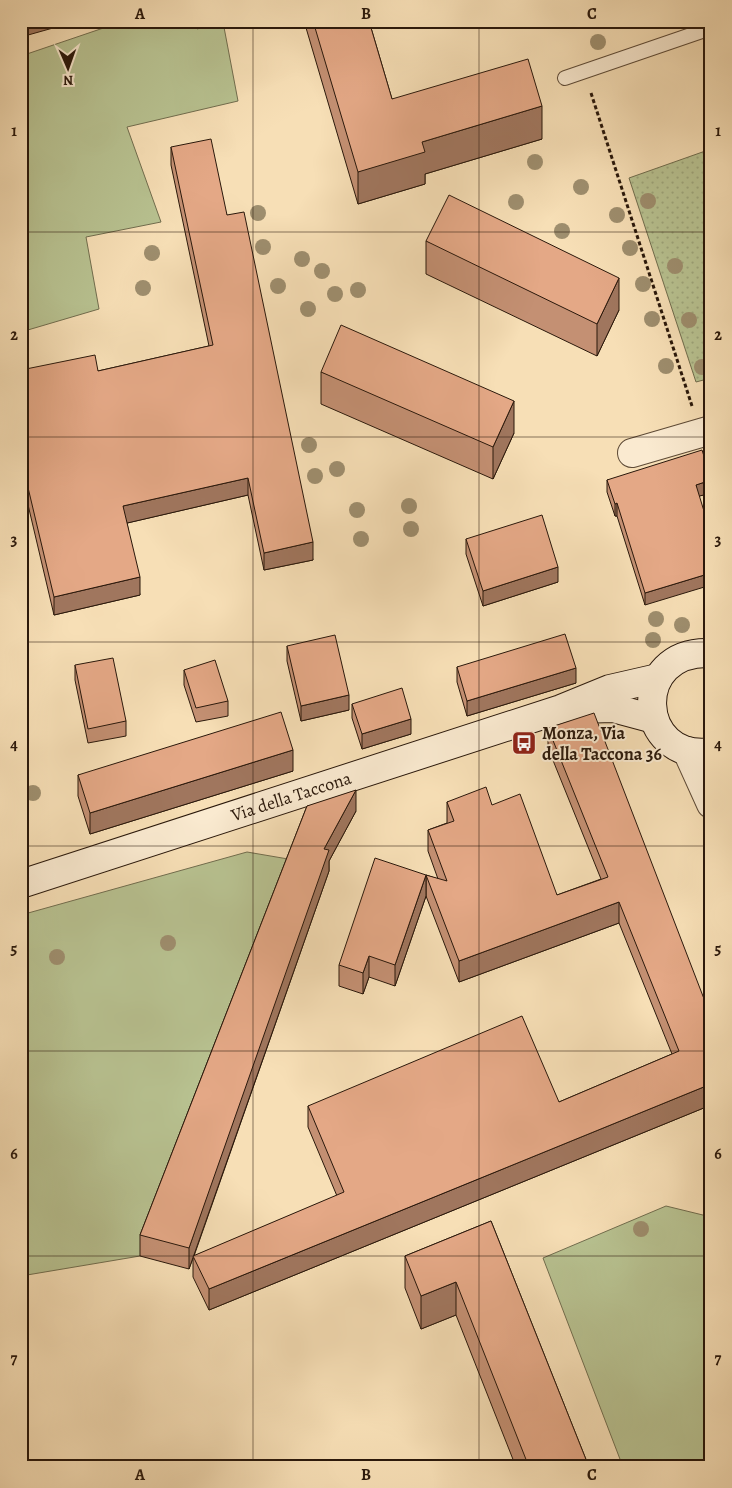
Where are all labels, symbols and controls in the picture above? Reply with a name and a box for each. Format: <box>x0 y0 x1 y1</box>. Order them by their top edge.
text: A <box>134 3 146 25</box>
text: B <box>361 3 371 25</box>
text: C <box>587 3 597 25</box>
north arrow <box>42 42 92 92</box>
text: N <box>63 71 74 90</box>
text: 1 <box>11 120 17 142</box>
text: 1 <box>715 120 721 142</box>
text: 2 <box>10 324 18 346</box>
text: 2 <box>714 324 722 346</box>
text: 3 <box>11 529 18 551</box>
text: 3 <box>715 529 722 551</box>
place label: Monza, Via della Taccona 36 <box>542 721 662 766</box>
bus stop icon: Monza, Via della Taccona 36 <box>511 730 537 756</box>
text: 4 <box>10 734 18 756</box>
text: 4 <box>714 734 722 756</box>
street label: Via della Taccona <box>227 766 355 827</box>
text: 5 <box>11 938 18 960</box>
text: 5 <box>715 938 722 960</box>
text: 6 <box>10 1143 18 1165</box>
text: 6 <box>714 1143 722 1165</box>
text: 7 <box>11 1348 18 1370</box>
text: 7 <box>715 1348 722 1370</box>
text: A <box>134 1464 146 1486</box>
text: B <box>361 1464 371 1486</box>
text: C <box>587 1464 597 1486</box>

